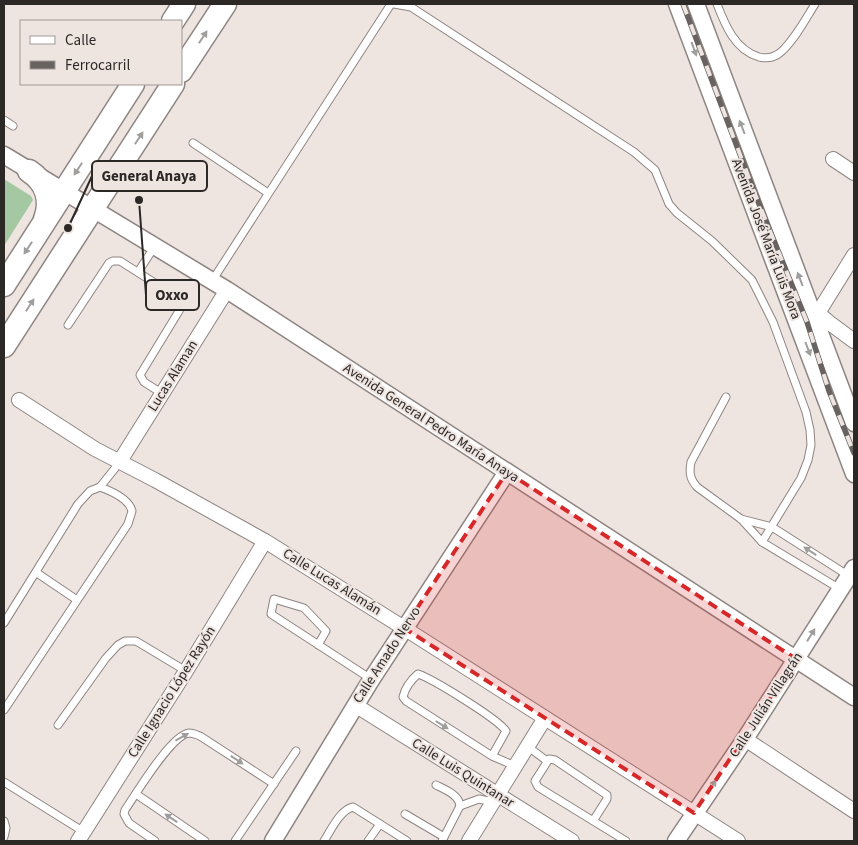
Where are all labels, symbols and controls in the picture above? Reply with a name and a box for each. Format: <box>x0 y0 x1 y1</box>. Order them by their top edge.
legend <box>20 20 182 85</box>
text: Calle <box>65 30 96 51</box>
one-way arrow <box>198 31 208 44</box>
one-way arrow <box>691 42 698 57</box>
text: Ferrocarril <box>65 55 130 76</box>
one-way arrow <box>738 120 745 135</box>
one-way arrow <box>134 131 143 144</box>
street label: Avenida José María Luis Mora <box>726 156 806 322</box>
callout: General Anaya <box>92 161 207 191</box>
one-way arrow <box>74 162 83 176</box>
text: General Anaya <box>102 166 197 187</box>
one-way arrow <box>23 241 33 254</box>
one-way arrow <box>796 272 803 287</box>
callout: Oxxo <box>146 280 199 310</box>
text: Oxxo <box>155 285 189 306</box>
one-way arrow <box>26 299 35 312</box>
street label: Lucas Alaman <box>143 336 203 416</box>
one-way arrow <box>805 341 812 356</box>
street label: Avenida General Pedro María Anaya <box>339 358 523 488</box>
street label: Calle Lucas Alamán <box>279 544 385 620</box>
one-way arrow <box>804 546 817 556</box>
street label: Calle Amado Nervo <box>348 603 426 707</box>
street label: Calle Ignacio López Rayón <box>123 622 221 762</box>
one-way arrow <box>806 629 815 642</box>
street label: Calle Julián Villagrán <box>724 648 808 762</box>
one-way arrow <box>436 720 449 729</box>
one-way arrow <box>175 733 190 741</box>
street label: Calle Luis Quintanar <box>408 733 518 813</box>
one-way arrow <box>230 755 244 765</box>
one-way arrow <box>707 779 717 793</box>
one-way arrow <box>164 813 177 823</box>

